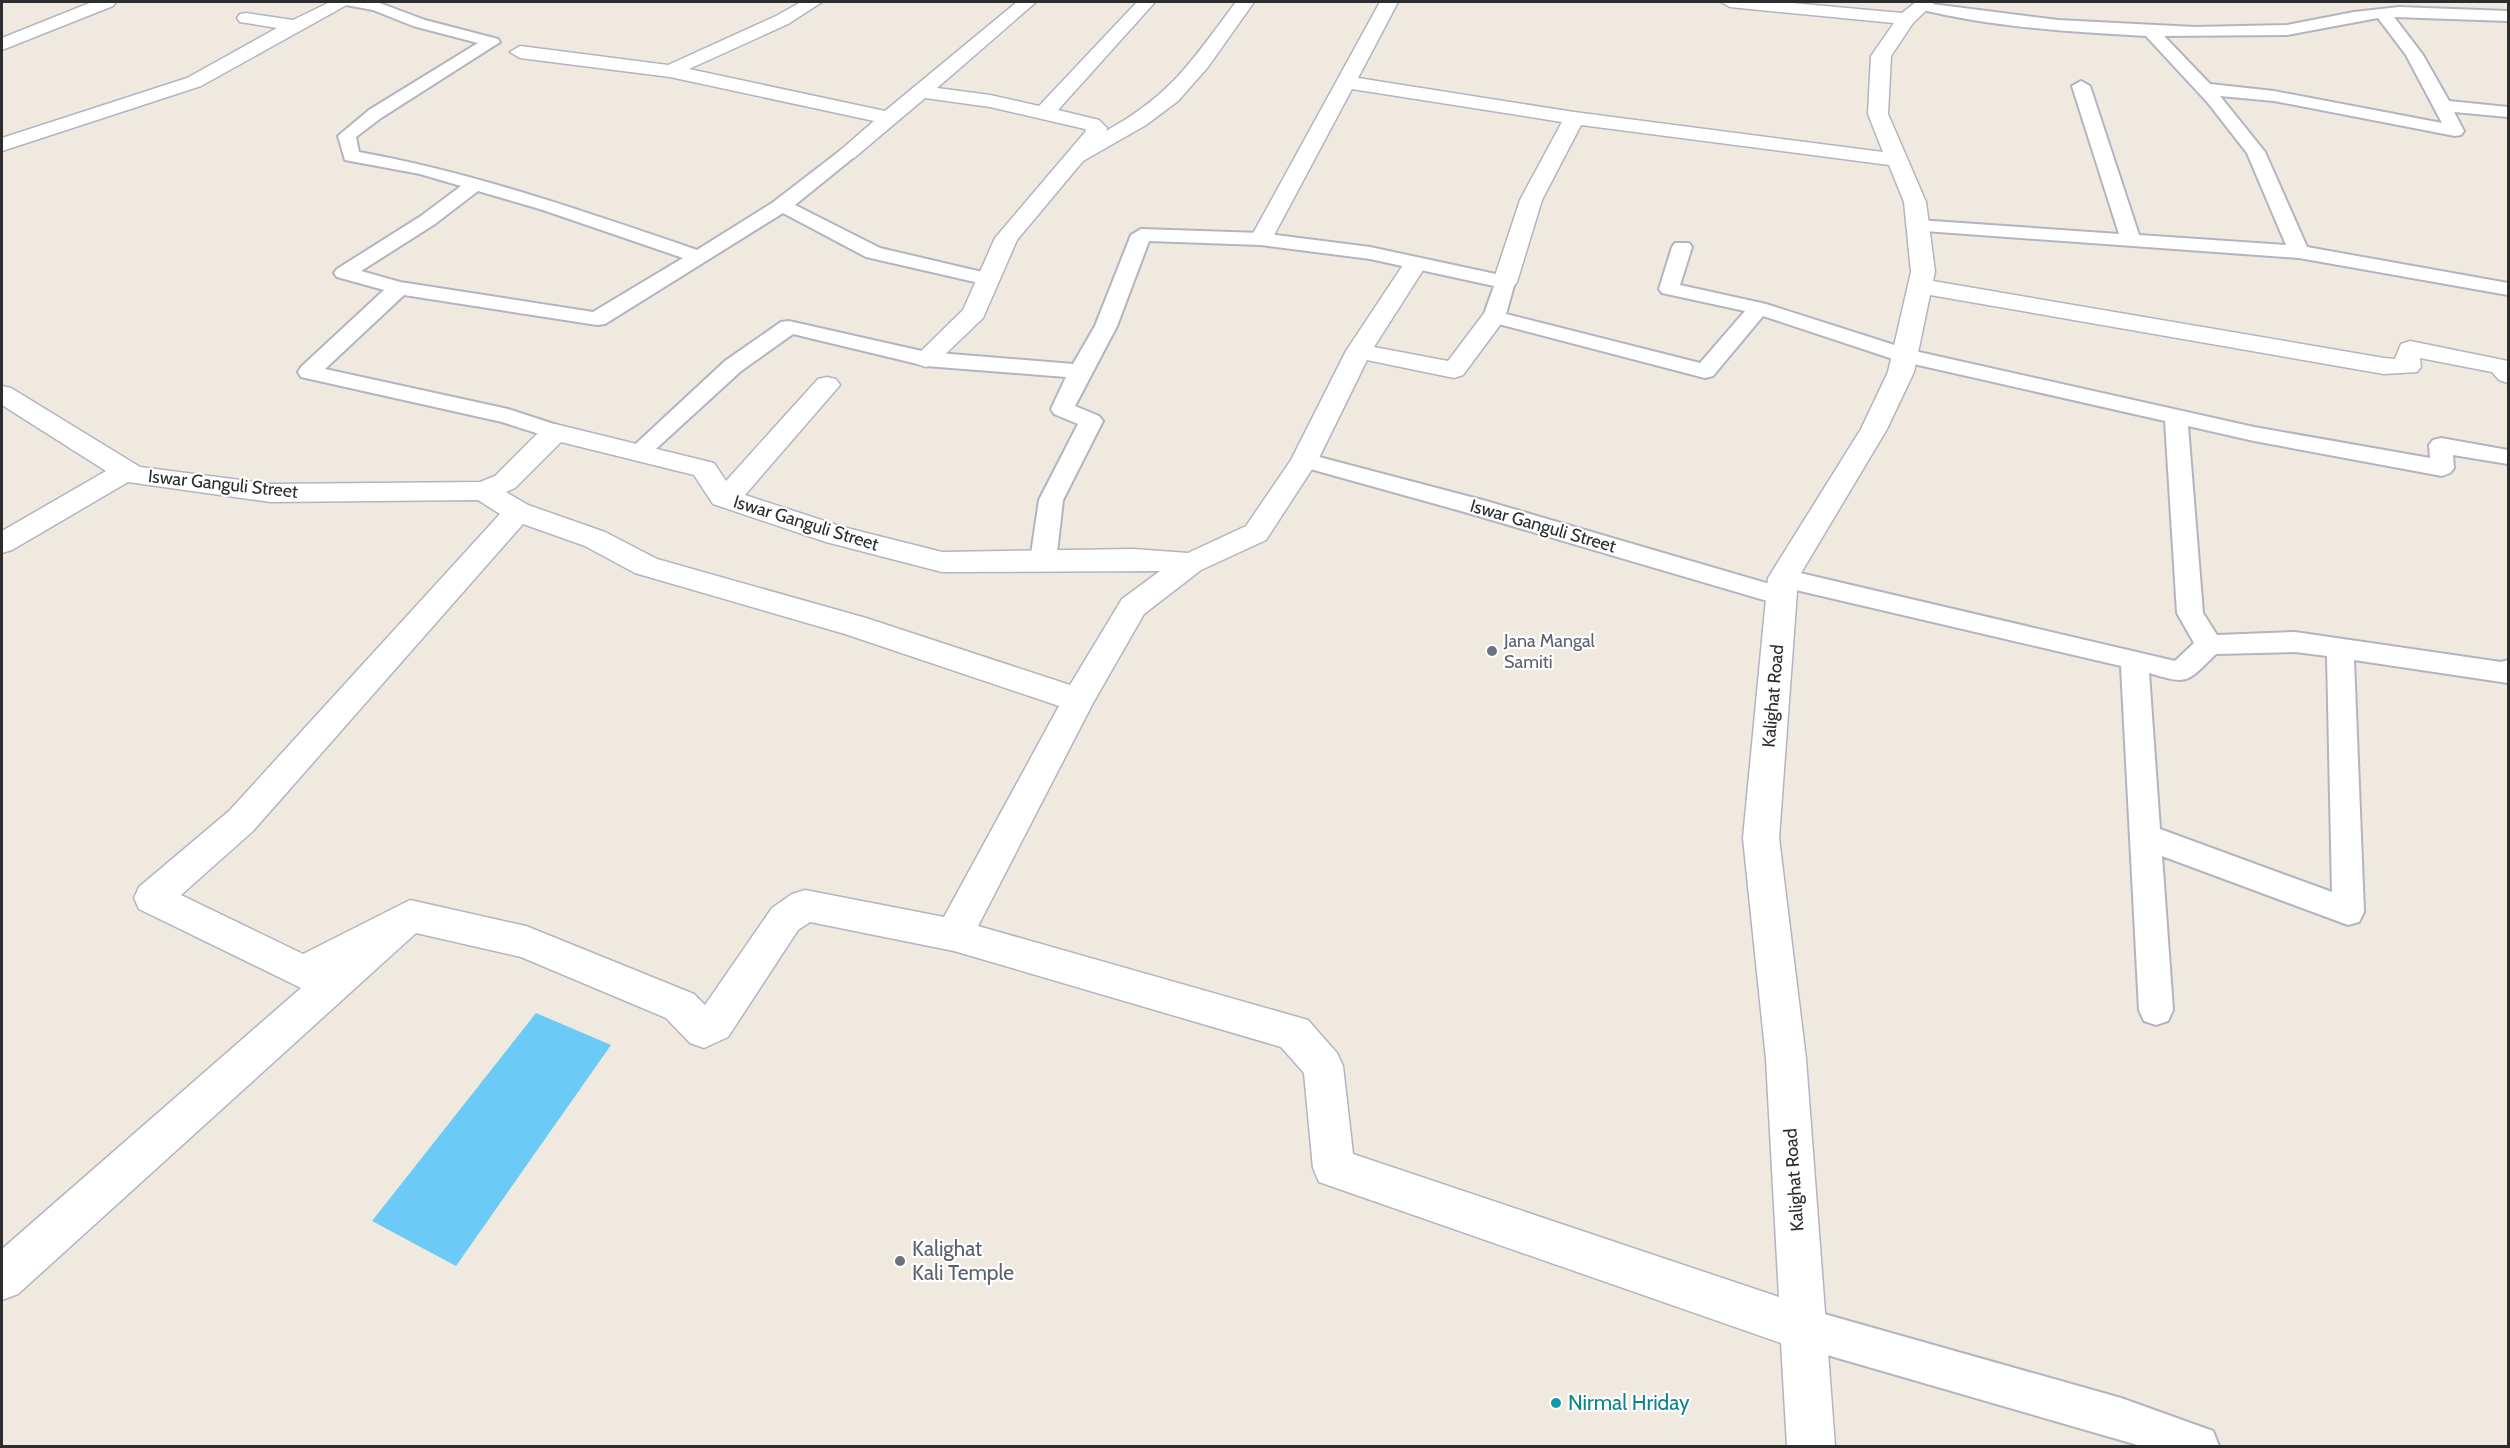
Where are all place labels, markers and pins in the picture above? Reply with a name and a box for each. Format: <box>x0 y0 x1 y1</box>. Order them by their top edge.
place label: Jana Mangal Samiti <box>1503 630 1596 673</box>
marker: Jana Mangal Samiti <box>1485 644 1499 658</box>
place label: Kalighat Kali Temple <box>912 1236 1014 1285</box>
marker: Kalighat Kali Temple <box>893 1254 907 1268</box>
place label: Nirmal Hriday <box>1568 1390 1690 1415</box>
marker: Nirmal Hriday <box>1549 1396 1563 1410</box>

